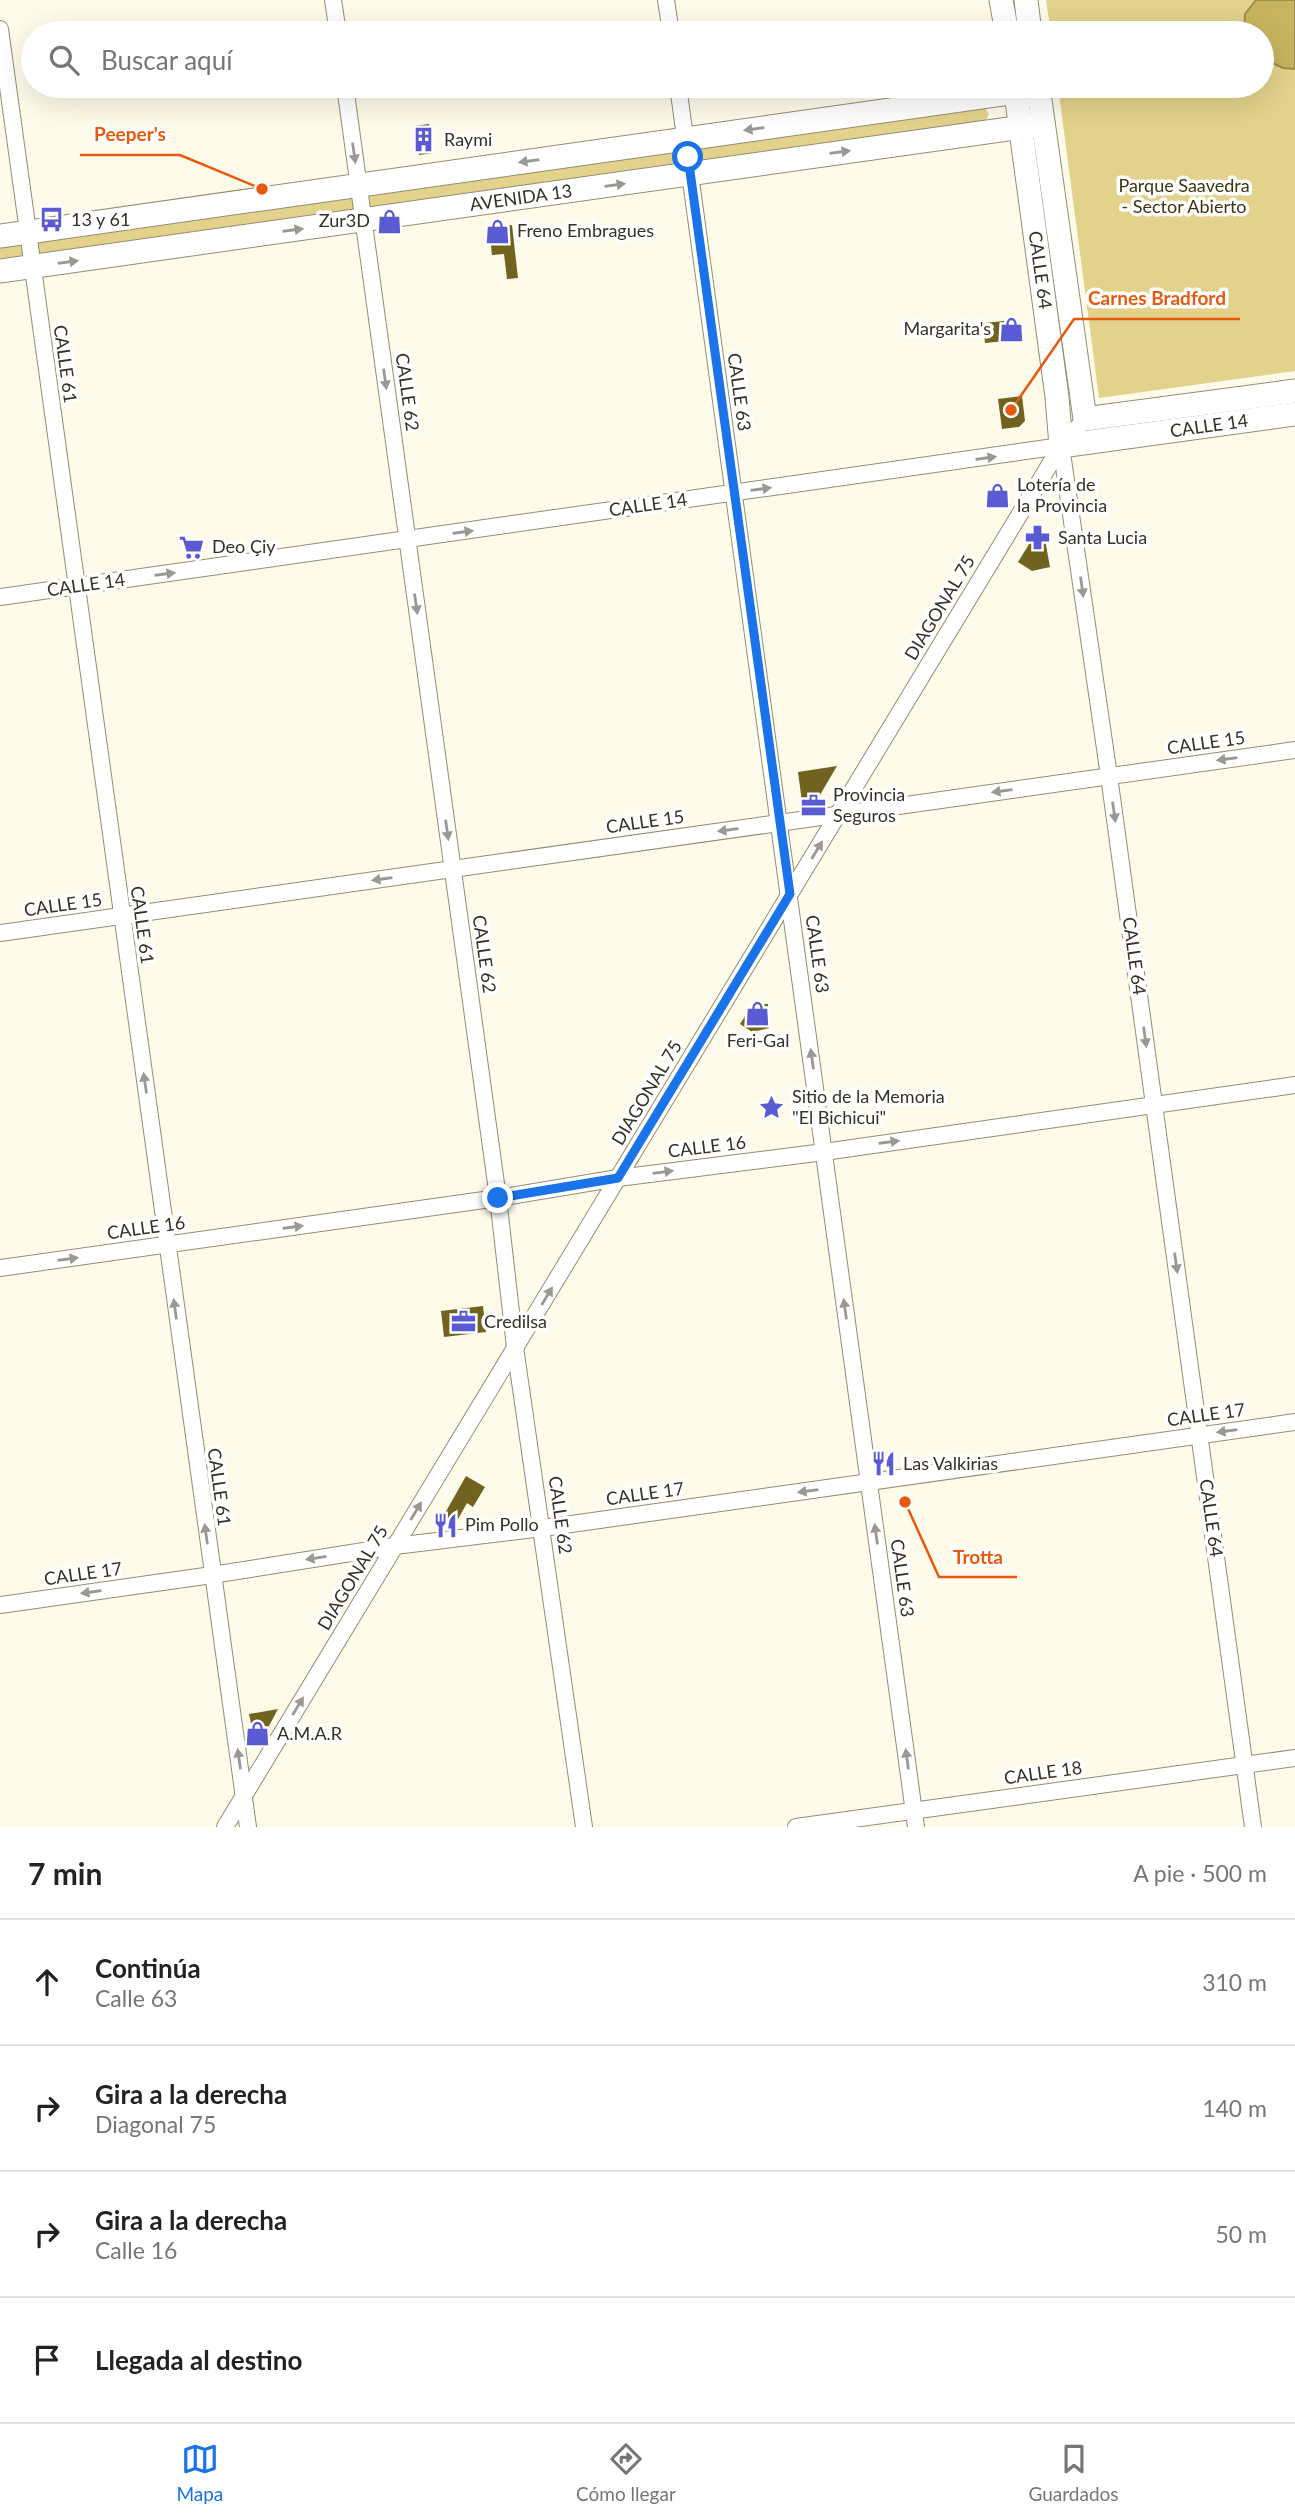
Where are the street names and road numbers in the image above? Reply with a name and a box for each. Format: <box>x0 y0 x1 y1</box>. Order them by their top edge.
street label: AVENIDA 13 <box>468 179 573 215</box>
street label: CALLE 64 <box>1025 229 1057 310</box>
street label: CALLE 61 <box>50 323 82 404</box>
street label: CALLE 62 <box>392 351 424 432</box>
street label: CALLE 63 <box>724 351 756 432</box>
street label: CALLE 14 <box>1168 409 1249 441</box>
street label: CALLE 14 <box>607 488 688 520</box>
street label: DIAGONAL 75 <box>899 551 979 664</box>
street label: CALLE 14 <box>45 568 126 600</box>
street label: CALLE 15 <box>1165 726 1246 758</box>
street label: CALLE 15 <box>604 805 685 837</box>
street label: CALLE 61 <box>127 884 159 965</box>
street label: CALLE 15 <box>22 888 103 920</box>
street label: CALLE 62 <box>469 913 501 994</box>
street label: CALLE 63 <box>802 913 834 994</box>
street label: CALLE 64 <box>1119 915 1151 996</box>
street label: DIAGONAL 75 <box>606 1036 686 1149</box>
street label: CALLE 16 <box>667 1130 747 1162</box>
street label: CALLE 16 <box>105 1211 186 1243</box>
street label: CALLE 17 <box>1165 1398 1246 1430</box>
street label: CALLE 61 <box>204 1446 236 1527</box>
street label: CALLE 62 <box>545 1474 577 1555</box>
street label: CALLE 17 <box>604 1477 685 1509</box>
street label: CALLE 64 <box>1196 1477 1228 1558</box>
street label: DIAGONAL 75 <box>312 1521 392 1634</box>
street label: CALLE 63 <box>887 1537 919 1618</box>
street label: CALLE 17 <box>42 1557 123 1589</box>
street label: CALLE 18 <box>1002 1756 1083 1788</box>

